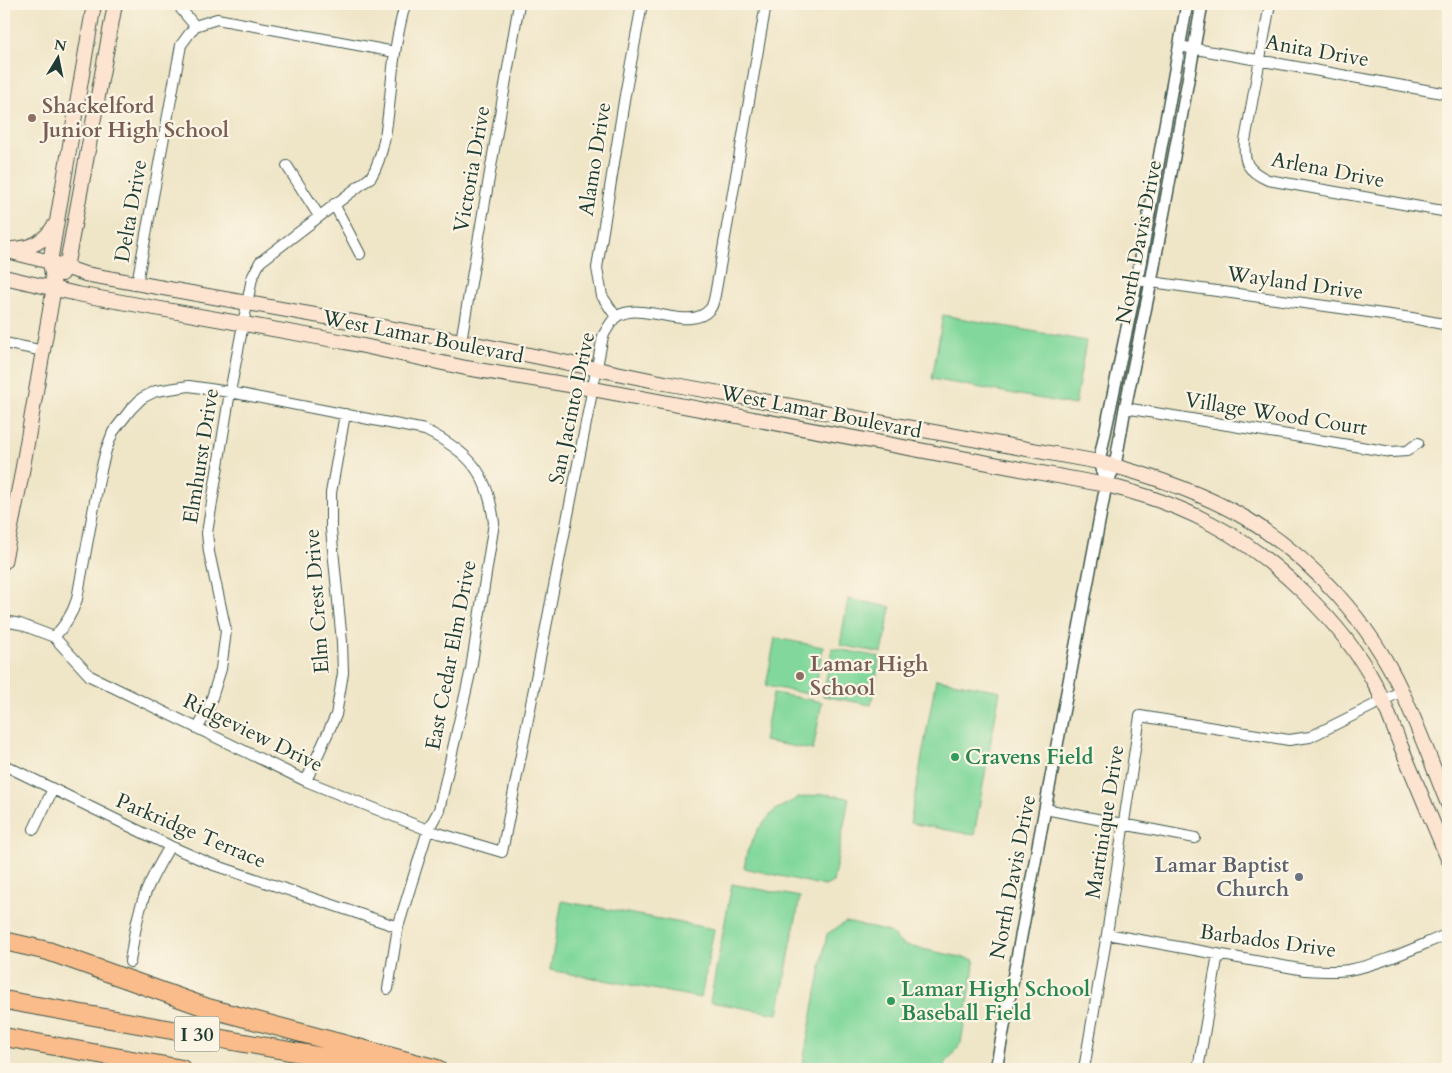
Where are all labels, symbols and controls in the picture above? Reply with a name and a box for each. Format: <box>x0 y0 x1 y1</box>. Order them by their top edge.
street label: Anita Drive <box>1263 28 1371 74</box>
north arrow <box>32 32 82 82</box>
text: N <box>53 35 68 56</box>
place label: Shackelford Junior High School <box>39 92 229 145</box>
street label: Alamo Drive <box>572 100 618 218</box>
street label: Victoria Drive <box>447 103 497 235</box>
marker: Shackelford Junior High School <box>26 112 38 124</box>
street label: Arlena Drive <box>1269 145 1387 195</box>
street label: Delta Drive <box>108 157 154 265</box>
street label: North Davis Drive <box>1109 157 1169 327</box>
street label: Wayland Drive <box>1224 259 1365 307</box>
street label: West Lamar Boulevard <box>319 303 526 371</box>
street label: San Jacinto Drive <box>542 329 602 487</box>
street label: West Lamar Boulevard <box>717 378 924 446</box>
street label: Village Wood Court <box>1183 385 1369 443</box>
street label: Elmhurst Drive <box>176 386 226 526</box>
street label: Elm Crest Drive <box>297 528 337 674</box>
street label: East Cedar Elm Drive <box>418 558 484 752</box>
place label: Lamar High School <box>810 650 928 703</box>
marker: Lamar High School <box>794 670 806 682</box>
street label: Ridgeview Drive <box>178 687 328 779</box>
place label: Cravens Field <box>965 743 1093 772</box>
street label: Martinique Drive <box>1079 743 1131 901</box>
marker: Cravens Field <box>949 751 961 763</box>
street label: Parkridge Terrace <box>111 786 271 876</box>
street label: North Davis Drive <box>983 792 1043 962</box>
place label: Lamar Baptist Church <box>1155 851 1290 904</box>
marker: Lamar Baptist Church <box>1293 871 1305 883</box>
street label: Barbados Drive <box>1198 917 1338 965</box>
place label: Lamar High School Baseball Field <box>901 975 1090 1028</box>
marker: Lamar High School Baseball Field <box>885 995 897 1007</box>
road number: I 30 <box>174 1016 220 1052</box>

